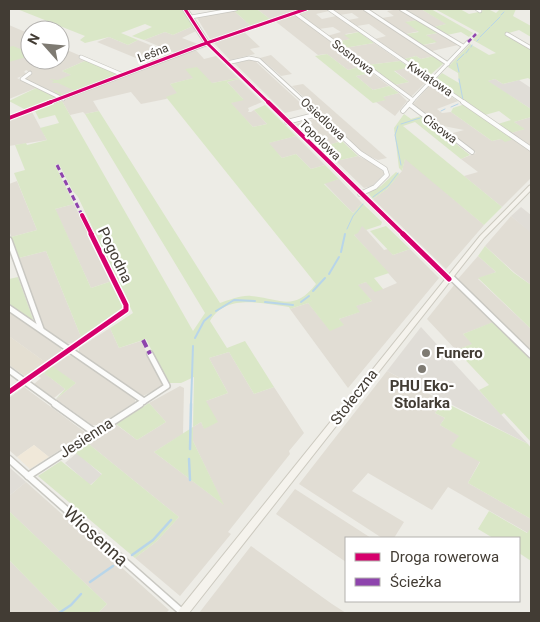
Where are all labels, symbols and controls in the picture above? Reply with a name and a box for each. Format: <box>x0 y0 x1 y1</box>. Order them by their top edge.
north arrow <box>20 20 70 70</box>
text: N <box>24 31 43 47</box>
street label: Sosnowa <box>329 37 377 77</box>
street label: Leśna <box>135 41 171 65</box>
street label: Kwiatowa <box>405 59 455 99</box>
street label: Osiedlowa <box>298 95 348 143</box>
street label: Cisowa <box>420 112 460 146</box>
street label: Topolowa <box>296 117 344 163</box>
street label: Pogodna <box>94 224 136 286</box>
place label: Funero <box>436 344 483 362</box>
marker: Funero <box>420 347 432 359</box>
marker: PHU Eko- Stolarka <box>416 363 428 375</box>
street label: Stołeczna <box>327 365 381 429</box>
place label: PHU Eko- Stolarka <box>390 377 454 412</box>
street label: Jesienna <box>56 414 116 462</box>
street label: Wiosenna <box>60 502 132 570</box>
legend <box>345 537 520 602</box>
text: Droga rowerowa <box>390 548 499 566</box>
text: Ścieżka <box>390 573 442 591</box>

